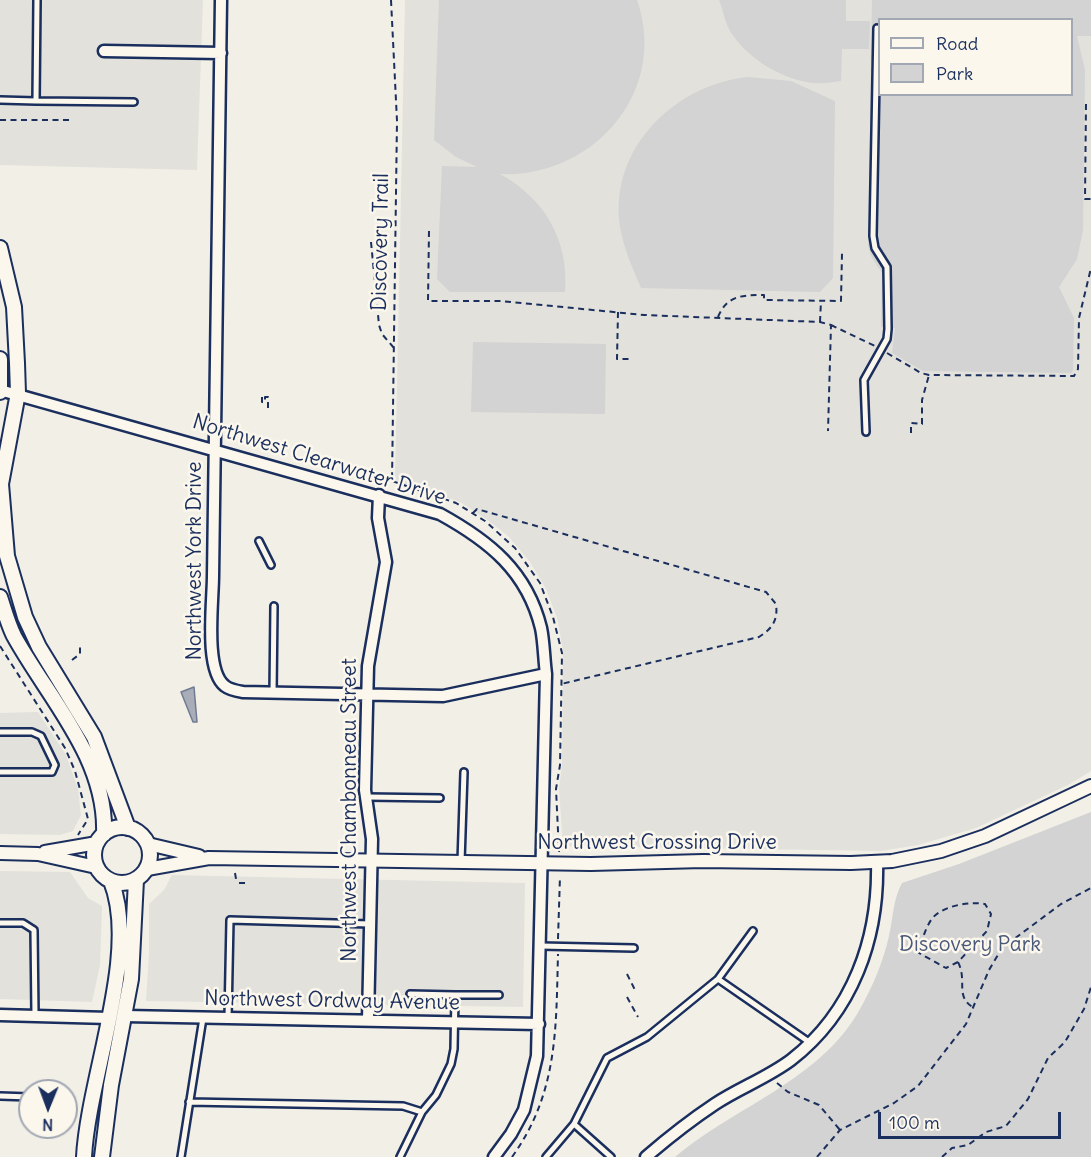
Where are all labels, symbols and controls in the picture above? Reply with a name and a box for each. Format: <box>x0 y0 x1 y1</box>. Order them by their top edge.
legend <box>878 18 1073 96</box>
text: Road <box>936 32 978 55</box>
text: Park <box>936 62 973 85</box>
street label: Discovery Trail <box>367 173 395 311</box>
street label: Northwest Clearwater Drive <box>189 409 449 511</box>
street label: Northwest York Drive <box>182 461 208 661</box>
street label: Northwest Chambonneau Street <box>337 658 363 962</box>
street label: Northwest Crossing Drive <box>537 830 777 856</box>
park label: Discovery Park <box>899 932 1041 958</box>
street label: Northwest Ordway Avenue <box>204 986 460 1016</box>
north arrow <box>18 1079 78 1139</box>
scale bar <box>881 1100 1064 1138</box>
text: 100 m <box>889 1111 940 1134</box>
text: N <box>42 1115 53 1135</box>

